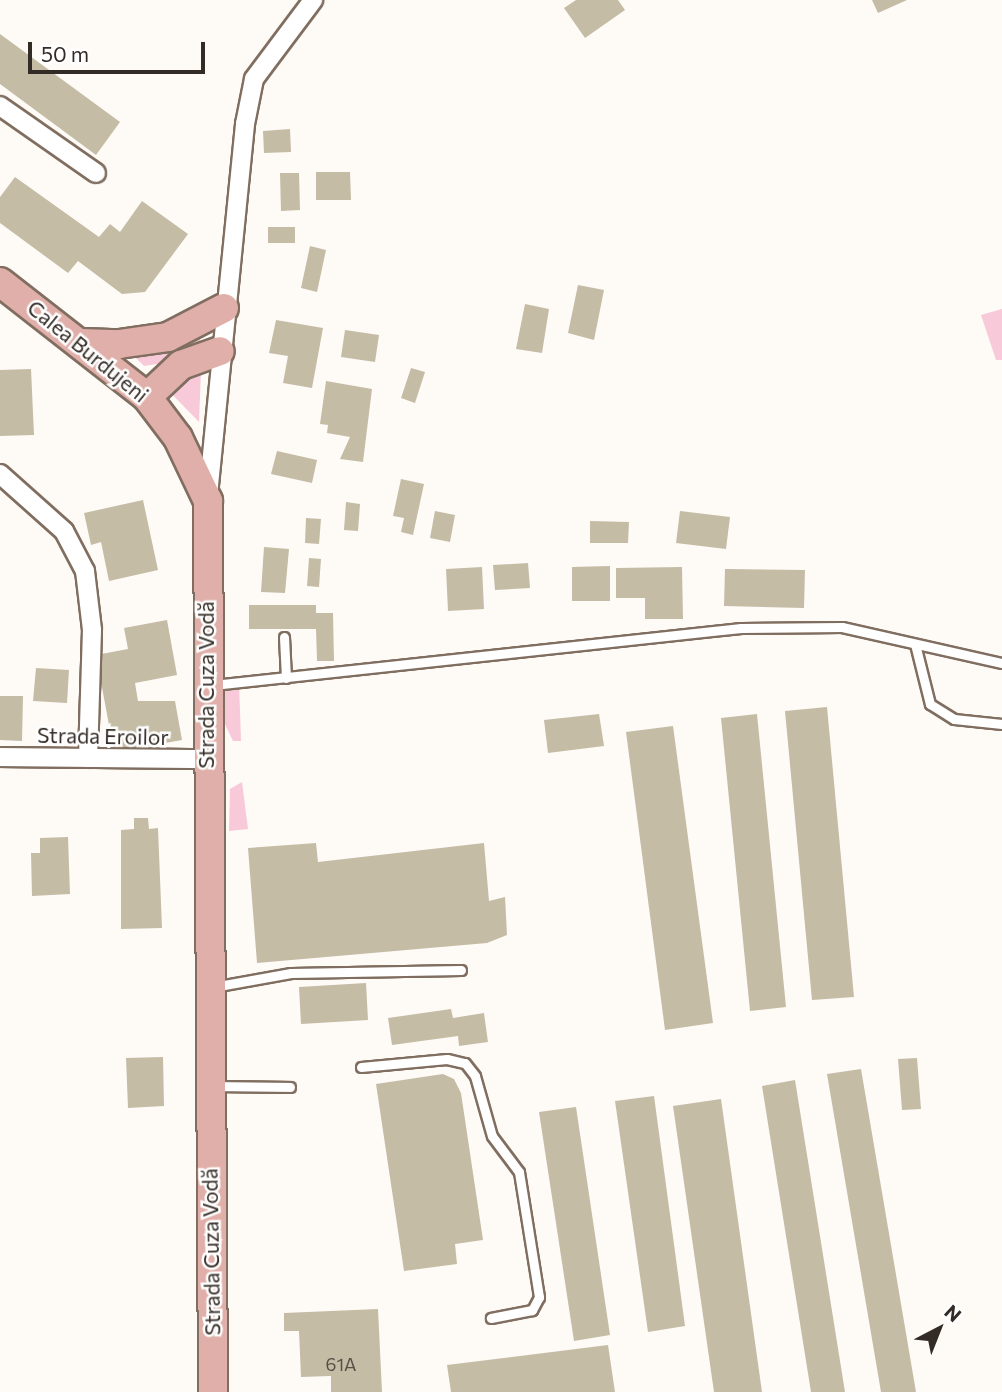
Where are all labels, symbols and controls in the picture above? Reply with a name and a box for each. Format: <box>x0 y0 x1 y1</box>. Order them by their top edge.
scale bar <box>32 28 208 72</box>
text: 50 m <box>41 41 89 66</box>
street label: Calea Burdujeni <box>23 295 153 407</box>
street label: Strada Cuza Vodă <box>193 601 219 769</box>
street label: Strada Eroilor <box>37 722 169 750</box>
street label: Strada Cuza Vodă <box>197 1168 225 1336</box>
north arrow <box>904 1294 974 1364</box>
text: N <box>940 1300 966 1326</box>
house number: 61A <box>325 1353 357 1375</box>

